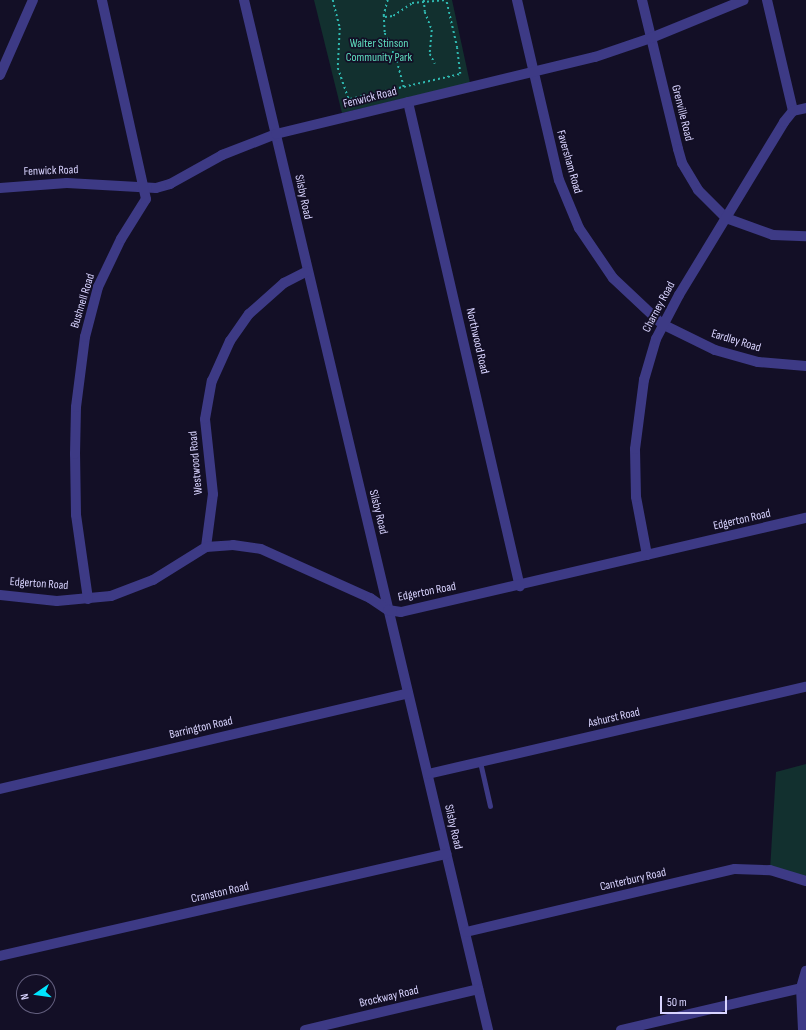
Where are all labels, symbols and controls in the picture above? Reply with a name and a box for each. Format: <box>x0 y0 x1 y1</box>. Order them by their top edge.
park label: Walter Stinson Community Park <box>346 37 412 65</box>
street label: Grenville Road <box>668 83 696 143</box>
street label: Fenwick Road <box>342 84 398 112</box>
street label: Faversham Road <box>553 129 585 195</box>
street label: Fenwick Road <box>23 163 79 179</box>
street label: Silsby Road <box>291 173 315 221</box>
street label: Bushnell Road <box>68 272 98 330</box>
street label: Charney Road <box>640 279 678 335</box>
street label: Northwood Road <box>462 307 492 375</box>
street label: Eardley Road <box>709 327 763 355</box>
street label: Westwood Road <box>186 431 206 495</box>
street label: Silsby Road <box>366 488 390 536</box>
street label: Edgerton Road <box>712 506 772 534</box>
street label: Edgerton Road <box>9 575 69 593</box>
street label: Edgerton Road <box>397 579 457 605</box>
street label: Ashurst Road <box>587 705 641 731</box>
street label: Barrington Road <box>168 714 234 742</box>
street label: Silsby Road <box>441 803 465 851</box>
street label: Canterbury Road <box>599 865 667 895</box>
street label: Cranston Road <box>190 879 250 907</box>
north arrow <box>16 974 56 1014</box>
street label: Brockway Road <box>358 983 420 1011</box>
scale bar <box>662 988 729 1014</box>
text: N <box>18 992 32 1001</box>
text: 50 m <box>667 995 687 1010</box>

